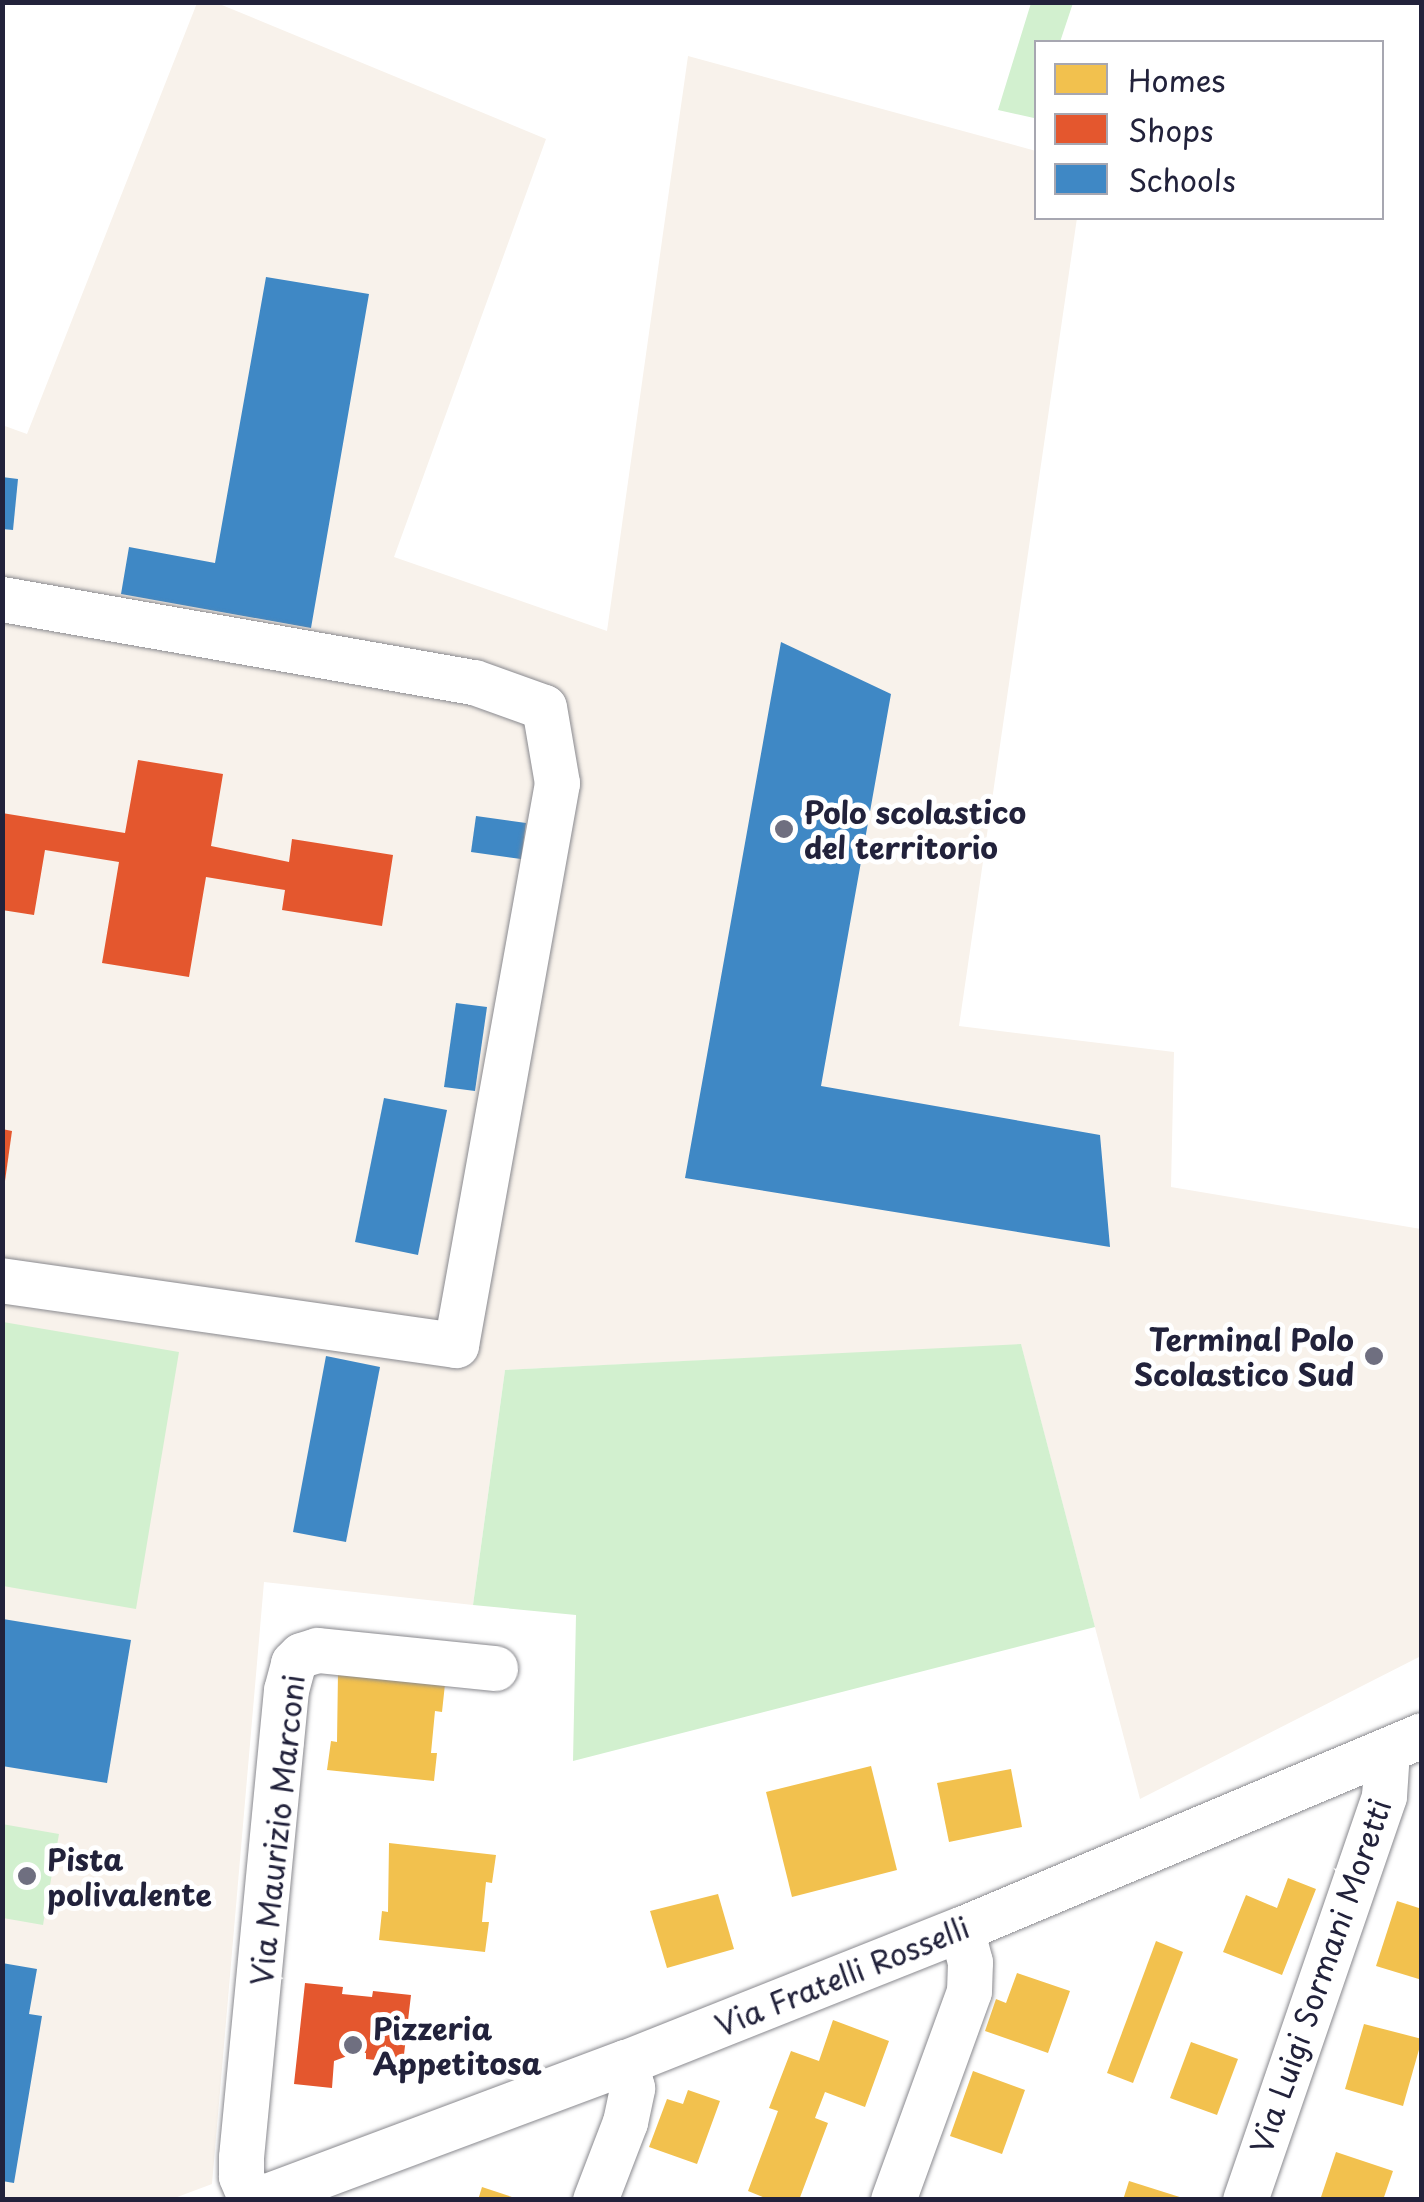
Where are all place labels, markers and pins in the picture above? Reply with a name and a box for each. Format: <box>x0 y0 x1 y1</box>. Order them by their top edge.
place label: Polo scolastico del territorio <box>804 794 1028 864</box>
marker: Polo scolastico del territorio <box>773 818 795 840</box>
place label: Terminal Polo Scolastico Sud <box>1133 1321 1354 1392</box>
marker: Terminal Polo Scolastico Sud <box>1363 1345 1385 1367</box>
place label: Pista polivalente <box>47 1841 212 1912</box>
marker: Pista polivalente <box>16 1865 38 1887</box>
place label: Pizzeria Appetitosa <box>373 2010 542 2080</box>
marker: Pizzeria Appetitosa <box>342 2034 364 2056</box>

